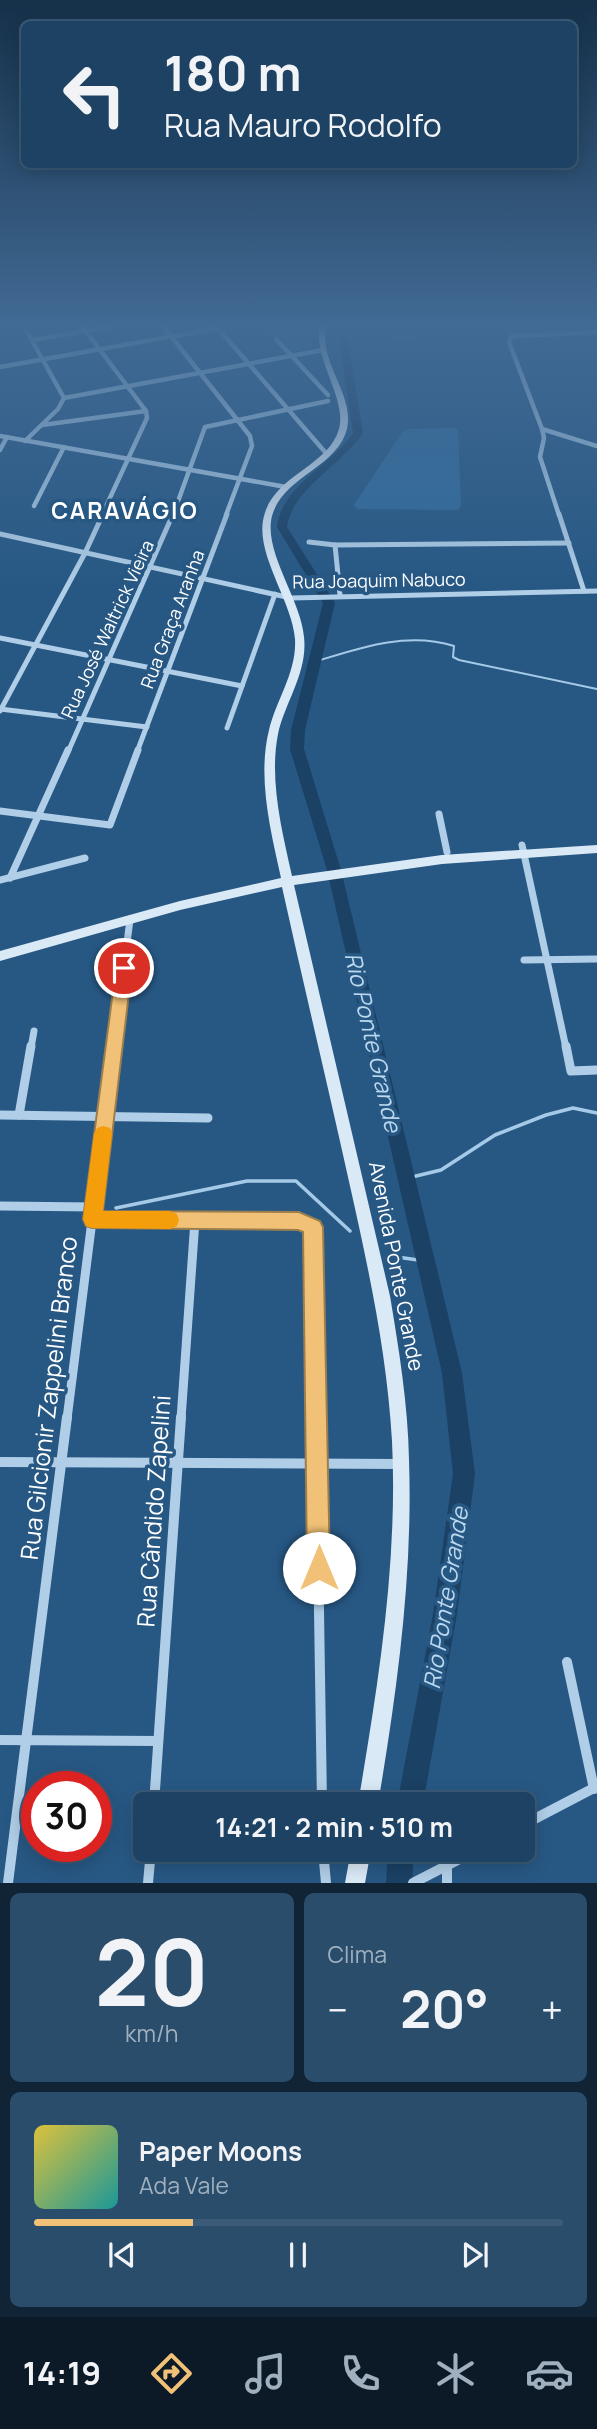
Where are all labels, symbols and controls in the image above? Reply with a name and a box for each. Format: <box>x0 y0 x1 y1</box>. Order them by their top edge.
text: 180 m <box>164 39 302 106</box>
icon: left <box>49 49 140 140</box>
text: Rua Mauro Rodolfo <box>164 103 442 147</box>
district label: CARAVÁGIO <box>51 494 199 526</box>
street label: Rua José Waltrick Vieira <box>55 536 159 722</box>
street label: Rua Graça Aranha <box>134 546 210 692</box>
street label: Rua Joaquim Nabuco <box>292 566 466 594</box>
pin <box>94 938 154 998</box>
icon: arrive <box>105 949 143 987</box>
water label: Rio Ponte Grande <box>338 949 411 1136</box>
street label: Avenida Ponte Grande <box>363 1159 431 1373</box>
street label: Rua Gilcionir Zappelini Branco <box>12 1234 84 1562</box>
street label: Rua Cândido Zapelini <box>128 1394 178 1628</box>
water label: Rio Ponte Grande <box>415 1503 475 1691</box>
position arrow <box>282 1531 356 1605</box>
speed limit sign: 30 <box>21 1771 112 1862</box>
text: 14:21 · 2 min · 510 m <box>215 1809 453 1845</box>
text: 20 <box>95 1909 209 2033</box>
text: Clima <box>328 1938 387 1970</box>
text: 20° <box>400 1973 489 2044</box>
text: − <box>328 1983 348 2035</box>
text: + <box>541 1983 563 2035</box>
text: km/h <box>125 2017 179 2049</box>
text: Paper Moons <box>139 2133 302 2169</box>
text: Ada Vale <box>139 2169 229 2201</box>
icon: previous <box>103 2236 141 2274</box>
icon: pause <box>279 2236 317 2274</box>
icon: next <box>456 2236 494 2274</box>
icon: directions <box>147 2349 196 2398</box>
icon: music <box>241 2349 290 2398</box>
icon: phone <box>336 2349 385 2398</box>
icon: climate <box>431 2349 480 2398</box>
icon: car <box>525 2349 574 2398</box>
text: 14:19 <box>23 2351 101 2395</box>

